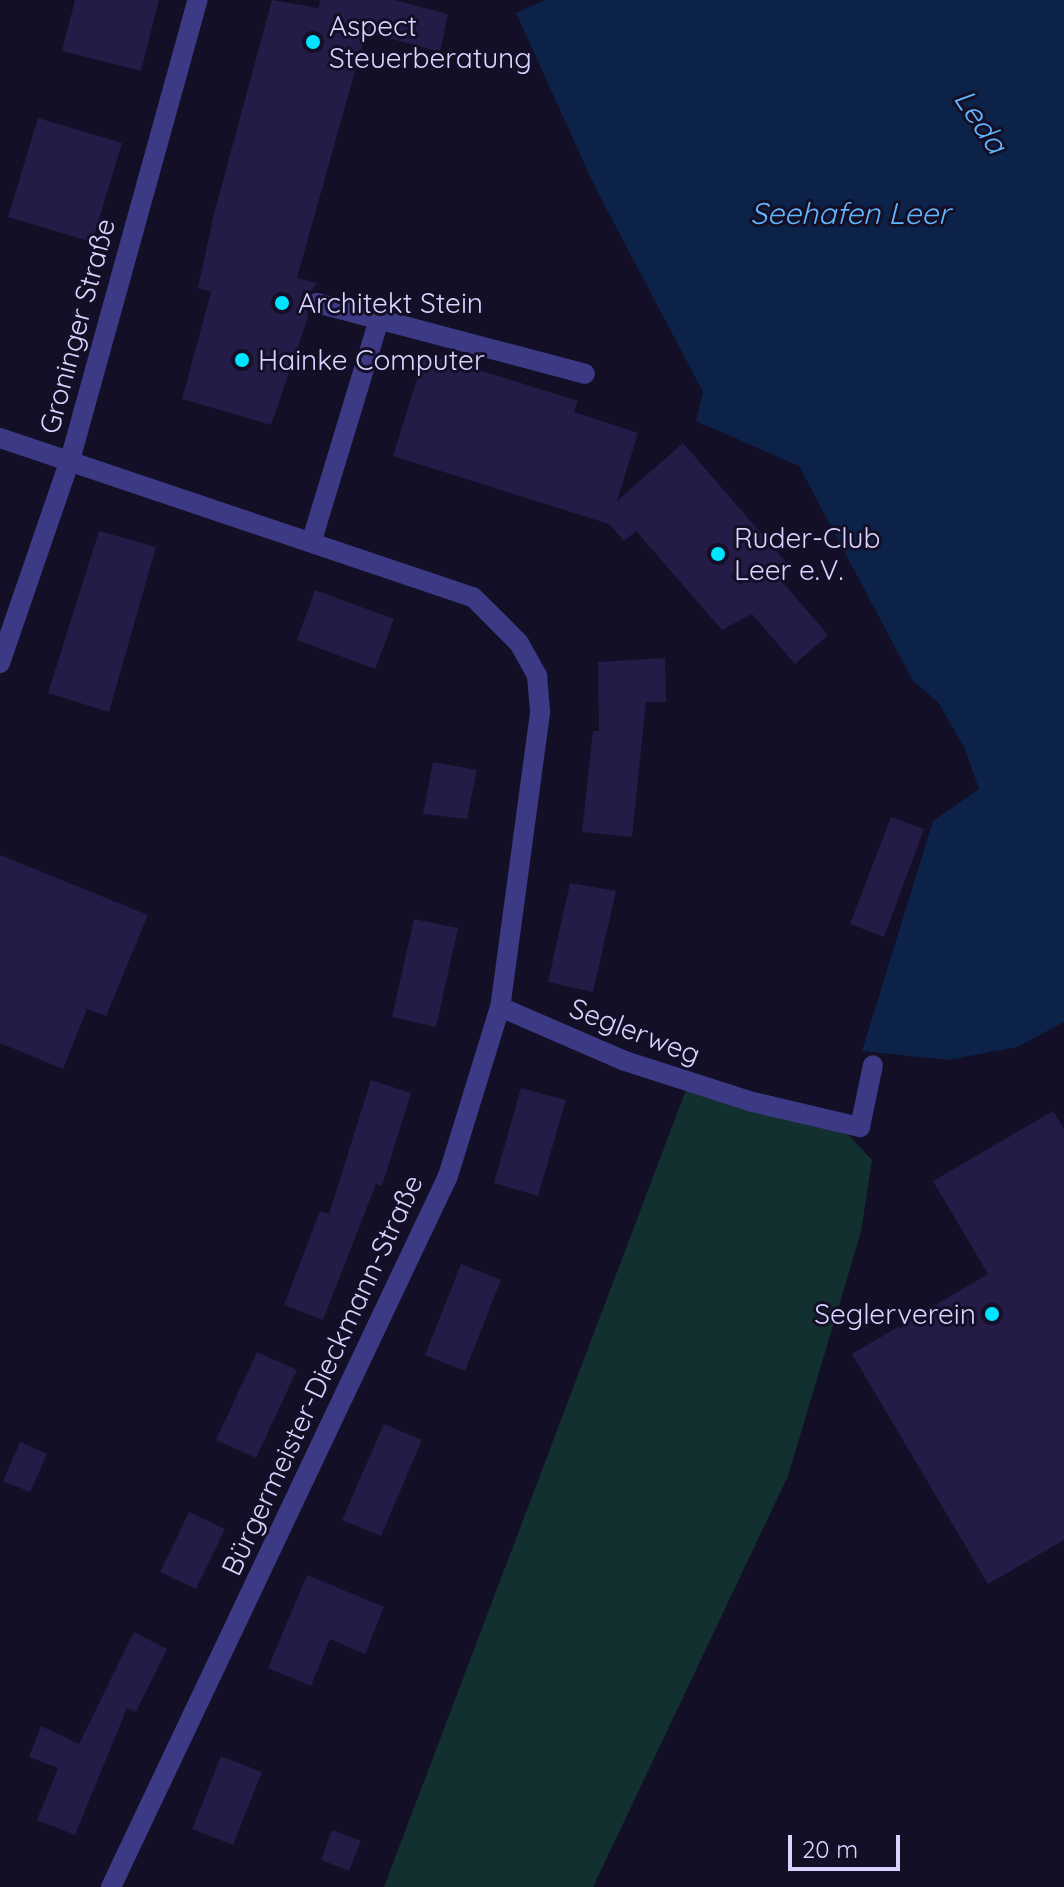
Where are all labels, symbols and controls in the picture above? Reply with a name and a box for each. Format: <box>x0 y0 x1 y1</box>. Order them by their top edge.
place label: Aspect Steuerberatung <box>329 9 532 75</box>
marker: Aspect Steuerberatung <box>304 33 322 51</box>
water label: Leda <box>947 82 1015 160</box>
water label: Seehafen Leer <box>750 195 950 231</box>
street label: Groninger Straße <box>32 215 122 437</box>
place label: Architekt Stein <box>298 286 483 320</box>
marker: Architekt Stein <box>273 294 291 312</box>
place label: Hainke Computer <box>258 343 485 377</box>
marker: Hainke Computer <box>233 351 251 369</box>
place label: Ruder-Club Leer e.V. <box>734 521 880 587</box>
marker: Ruder-Club Leer e.V. <box>709 545 727 563</box>
street label: Seglerweg <box>565 991 705 1071</box>
street label: Bürgermeister-Dieckmann-Straße <box>214 1169 430 1581</box>
place label: Seglerverein <box>814 1297 976 1331</box>
marker: Seglerverein <box>983 1305 1001 1323</box>
scale bar <box>792 1819 904 1869</box>
text: 20 m <box>802 1834 858 1864</box>

